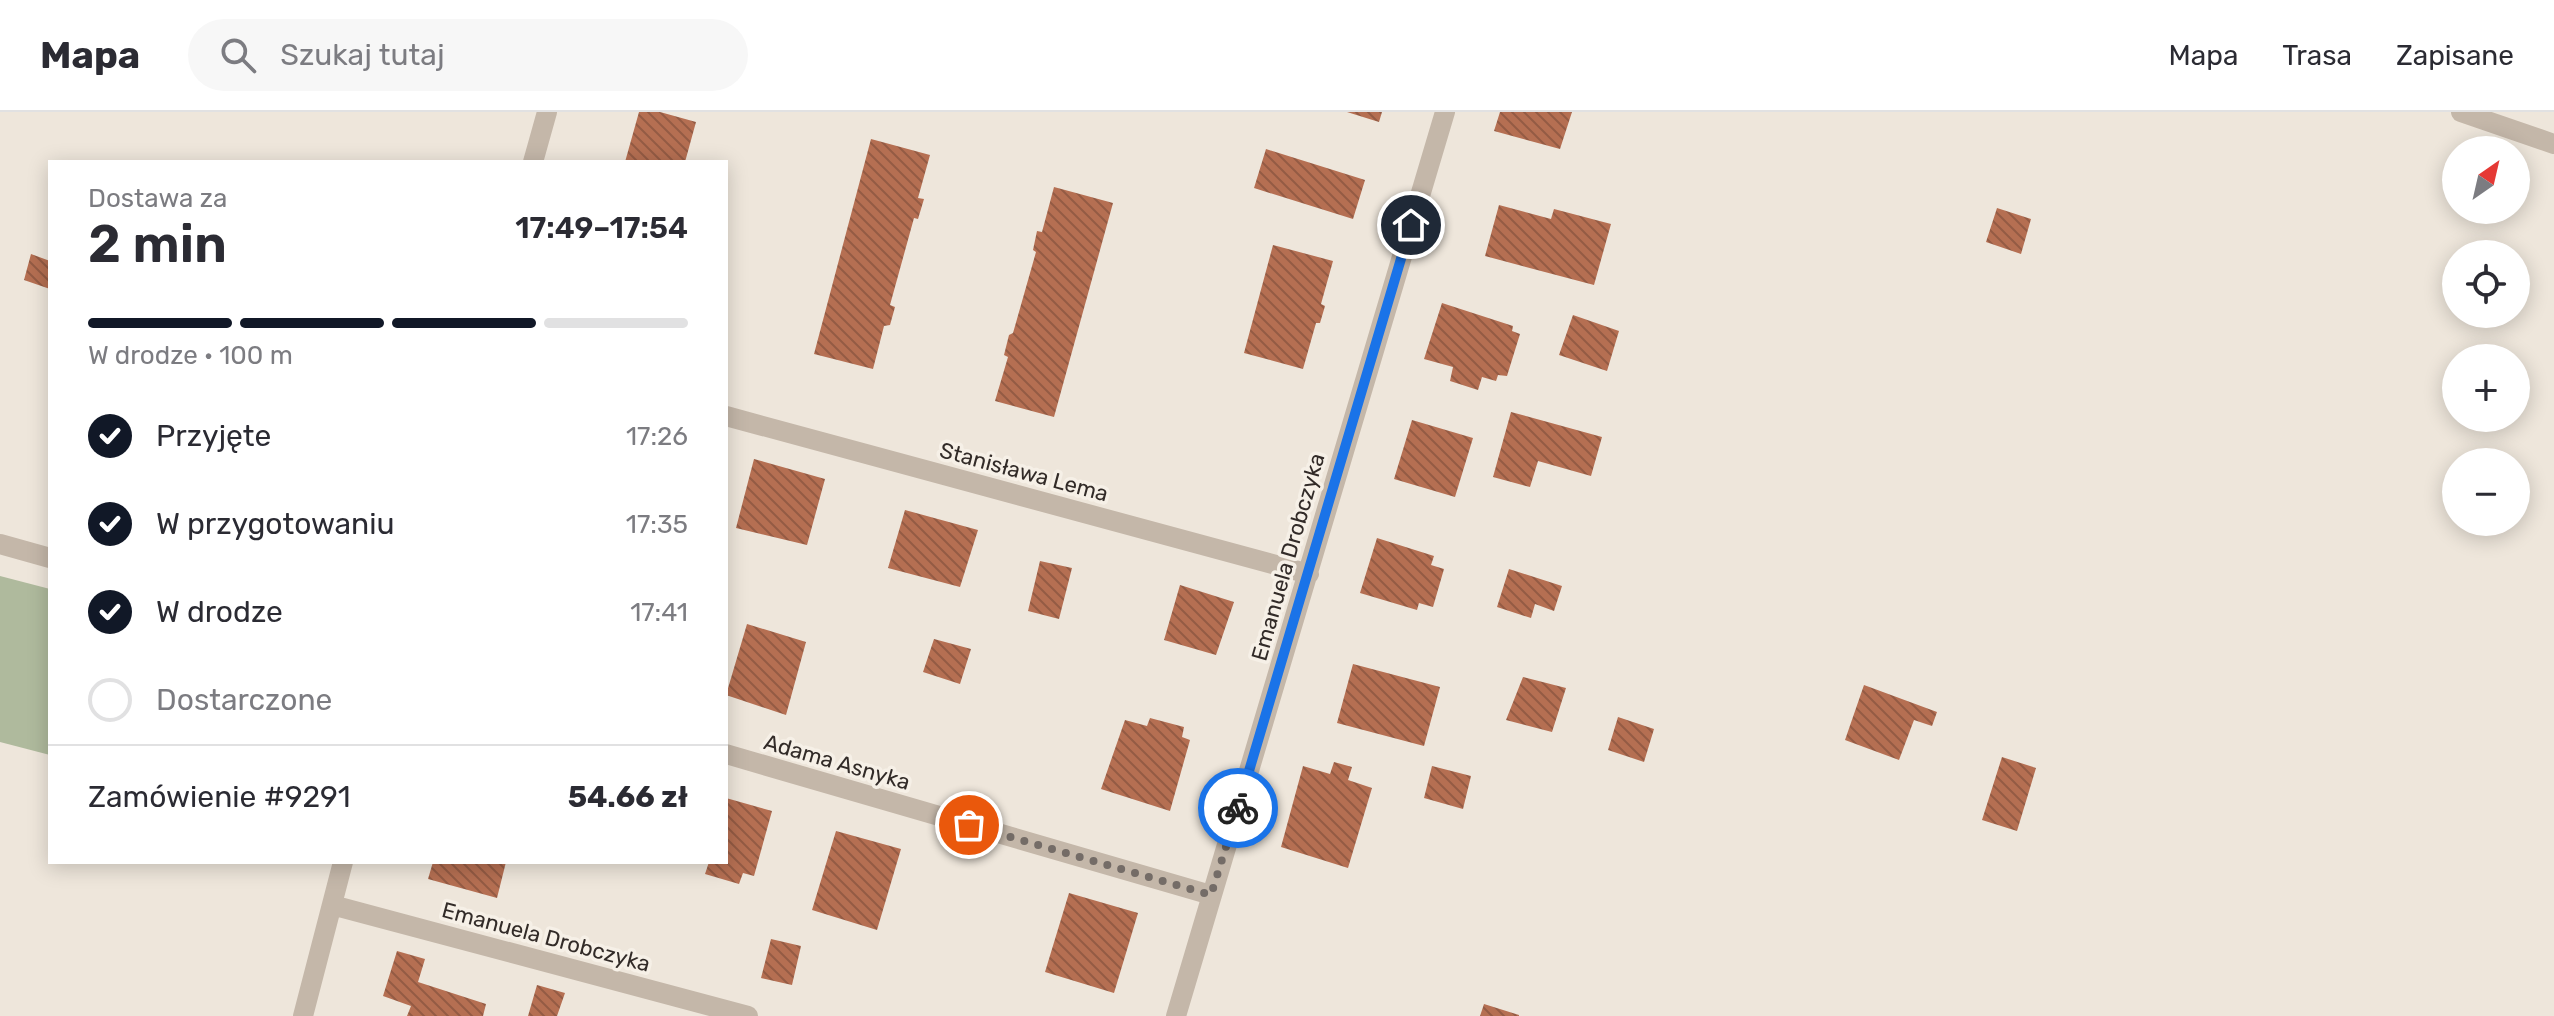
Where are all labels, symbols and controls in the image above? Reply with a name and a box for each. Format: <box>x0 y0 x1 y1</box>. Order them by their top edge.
search box <box>188 19 748 91</box>
text: Mapa <box>40 32 140 78</box>
icon: search <box>216 33 260 77</box>
text: Szukaj tutaj <box>280 37 445 73</box>
text: Mapa <box>2169 39 2238 72</box>
text: Trasa <box>2282 39 2352 72</box>
text: Zapisane <box>2396 39 2514 72</box>
north arrow <box>2442 136 2530 224</box>
map controls <box>2442 136 2530 536</box>
text: Dostawa za <box>88 183 227 214</box>
pin <box>1377 191 1445 259</box>
icon: home <box>1389 203 1433 247</box>
text: 17:49–17:54 <box>515 210 688 246</box>
text: 2 min <box>88 213 227 275</box>
button: locate <box>2442 240 2530 328</box>
text: W drodze · 100 m <box>88 340 293 371</box>
button: + <box>2442 344 2530 432</box>
icon: check <box>88 414 132 458</box>
text: Przyjęte <box>156 418 271 454</box>
text: 17:26 <box>626 421 688 452</box>
street label: Stanisława Lema <box>937 437 1111 507</box>
button: − <box>2442 448 2530 536</box>
street label: Emanuela Drobczyka <box>1245 450 1331 664</box>
icon: check <box>88 502 132 546</box>
text: W przygotowaniu <box>156 506 395 542</box>
text: 17:35 <box>626 509 688 540</box>
icon: check <box>88 590 132 634</box>
text: W drodze <box>156 594 283 630</box>
text: 17:41 <box>630 597 688 628</box>
text: Dostarczone <box>156 682 332 718</box>
street label: Adama Asnyka <box>761 728 913 796</box>
courier <box>1198 768 1278 848</box>
text: Zamówienie #9291 <box>88 779 351 815</box>
text: 54.66 zł <box>568 779 688 815</box>
icon: bike <box>1216 786 1260 830</box>
pin <box>935 791 1003 859</box>
icon: bag <box>947 803 991 847</box>
street label: Emanuela Drobczyka <box>439 896 653 978</box>

